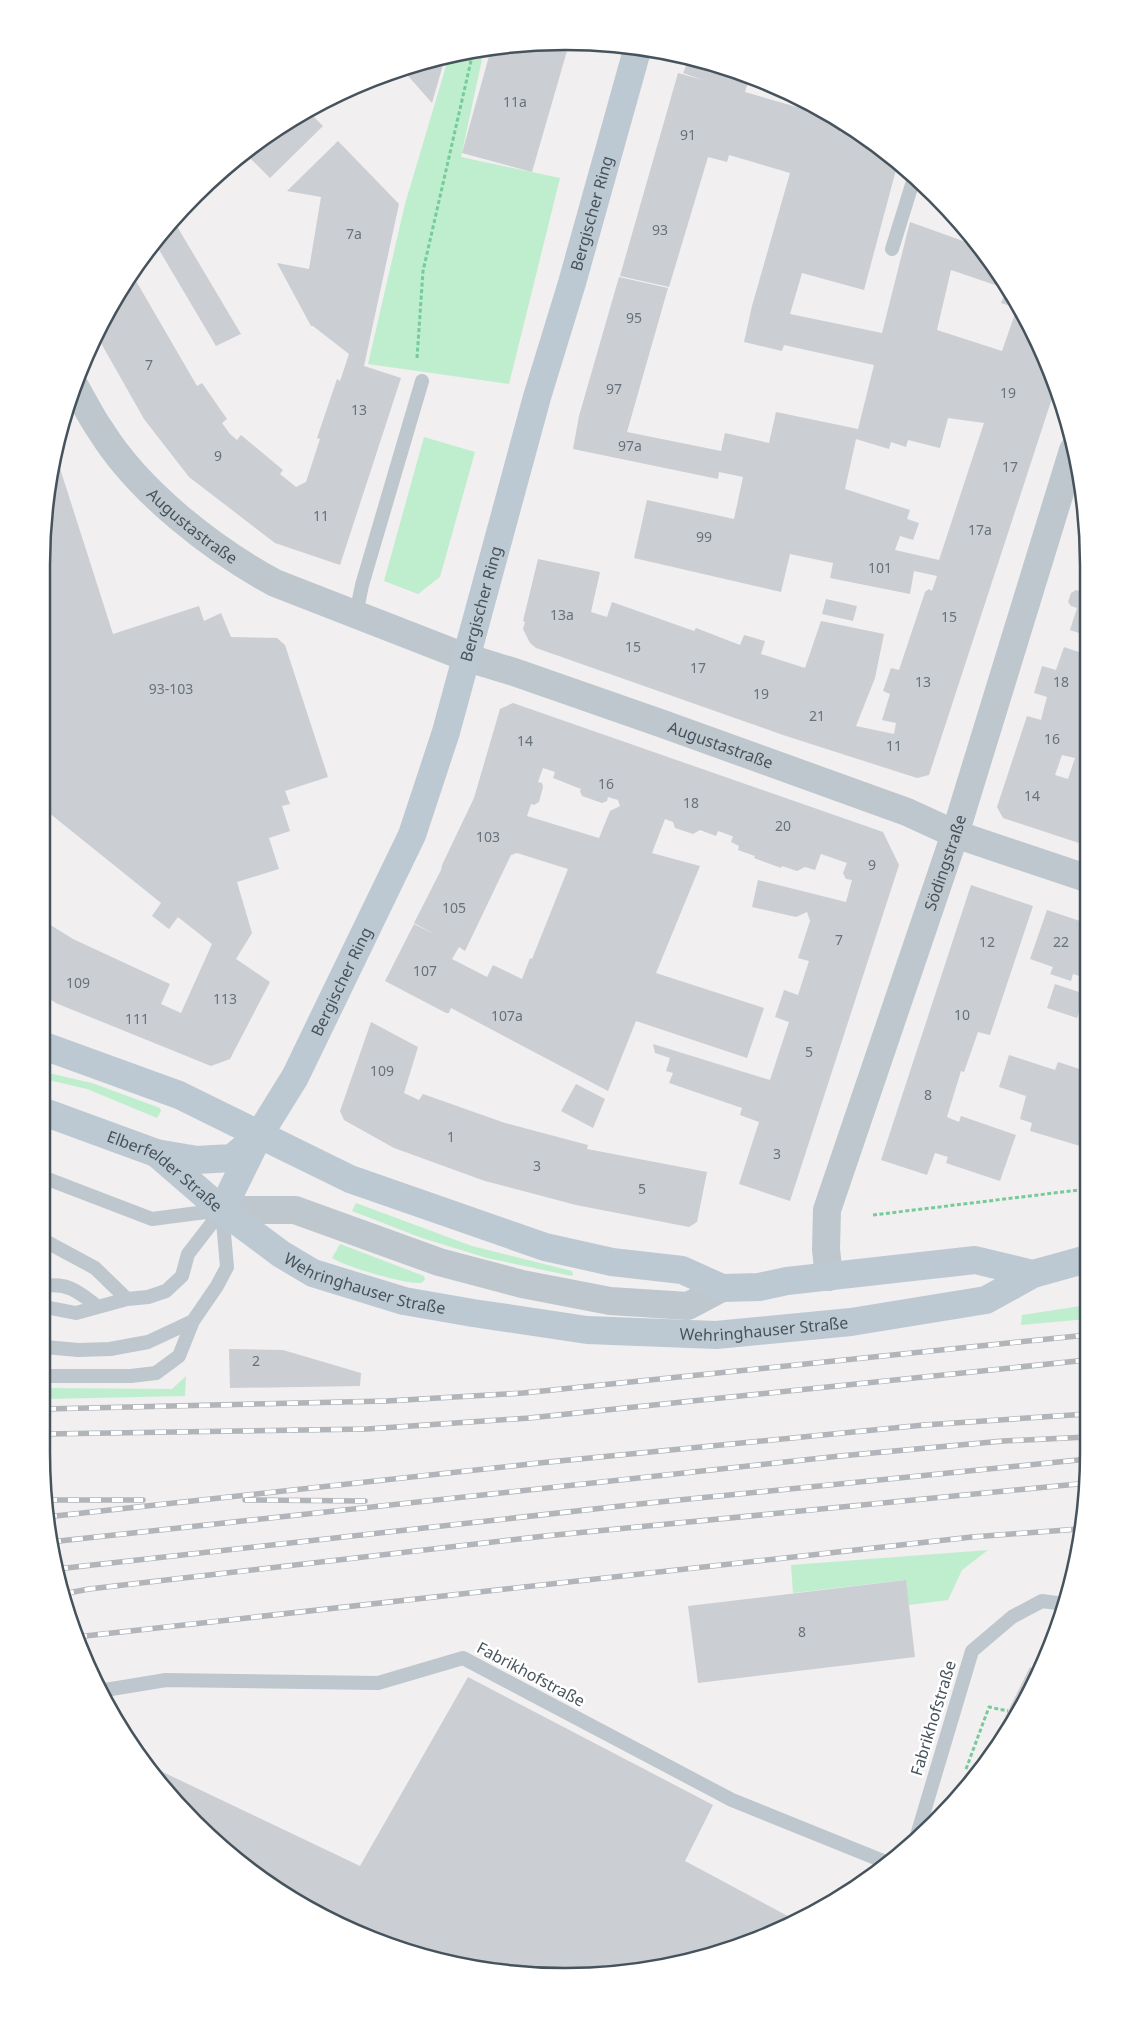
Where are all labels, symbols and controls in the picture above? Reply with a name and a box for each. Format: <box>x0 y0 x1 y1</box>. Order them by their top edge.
house number: 11a <box>503 92 527 111</box>
house number: 91 <box>680 125 696 144</box>
street label: Bergischer Ring <box>565 153 618 273</box>
house number: 93 <box>652 220 668 239</box>
house number: 7a <box>346 224 362 243</box>
house number: 95 <box>626 308 642 327</box>
house number: 7 <box>145 355 153 374</box>
house number: 97 <box>606 379 622 398</box>
house number: 19 <box>1000 383 1016 402</box>
house number: 13 <box>351 400 367 419</box>
house number: 97a <box>618 436 642 455</box>
house number: 9 <box>214 446 222 465</box>
house number: 17 <box>1002 457 1018 476</box>
street label: Augustastraße <box>142 483 242 569</box>
house number: 11 <box>313 506 329 525</box>
house number: 17a <box>968 520 992 539</box>
house number: 99 <box>696 527 712 546</box>
street label: Bergischer Ring <box>455 544 507 664</box>
house number: 101 <box>868 558 892 577</box>
house number: 13a <box>550 605 574 624</box>
house number: 15 <box>941 607 957 626</box>
house number: 15 <box>625 637 641 656</box>
house number: 17 <box>690 658 706 677</box>
house number: 13 <box>915 672 931 691</box>
house number: 18 <box>1053 672 1069 691</box>
house number: 93-103 <box>149 679 193 698</box>
house number: 19 <box>753 684 769 703</box>
house number: 21 <box>809 706 825 725</box>
street label: Augustastraße <box>665 716 776 774</box>
house number: 16 <box>1044 729 1060 748</box>
house number: 14 <box>517 731 533 750</box>
house number: 11 <box>886 736 902 755</box>
house number: 16 <box>598 774 614 793</box>
house number: 14 <box>1024 786 1040 805</box>
house number: 18 <box>683 793 699 812</box>
street label: Södingstraße <box>919 812 971 914</box>
house number: 20 <box>775 816 791 835</box>
house number: 103 <box>476 827 500 846</box>
house number: 9 <box>868 855 876 874</box>
house number: 105 <box>442 898 466 917</box>
street label: Bergischer Ring <box>305 923 377 1040</box>
house number: 7 <box>835 930 843 949</box>
house number: 12 <box>979 932 995 951</box>
house number: 22 <box>1053 932 1069 951</box>
house number: 107 <box>413 961 437 980</box>
house number: 109 <box>66 973 90 992</box>
house number: 113 <box>213 989 237 1008</box>
house number: 10 <box>954 1005 970 1024</box>
house number: 107a <box>491 1006 523 1025</box>
house number: 111 <box>125 1009 149 1028</box>
house number: 5 <box>805 1042 813 1061</box>
house number: 109 <box>370 1061 394 1080</box>
house number: 8 <box>924 1085 932 1104</box>
street label: Elberfelder Straße <box>104 1125 227 1217</box>
house number: 1 <box>447 1127 455 1146</box>
house number: 3 <box>773 1144 781 1163</box>
house number: 3 <box>533 1156 541 1175</box>
house number: 5 <box>638 1179 646 1198</box>
street label: Wehringhauser Straße <box>280 1247 447 1319</box>
street label: Wehringhauser Straße <box>679 1311 849 1346</box>
house number: 2 <box>252 1351 260 1370</box>
house number: 8 <box>798 1622 806 1641</box>
street label: Fabrikhofstraße <box>473 1636 589 1712</box>
street label: Fabrikhofstraße <box>905 1658 961 1778</box>

